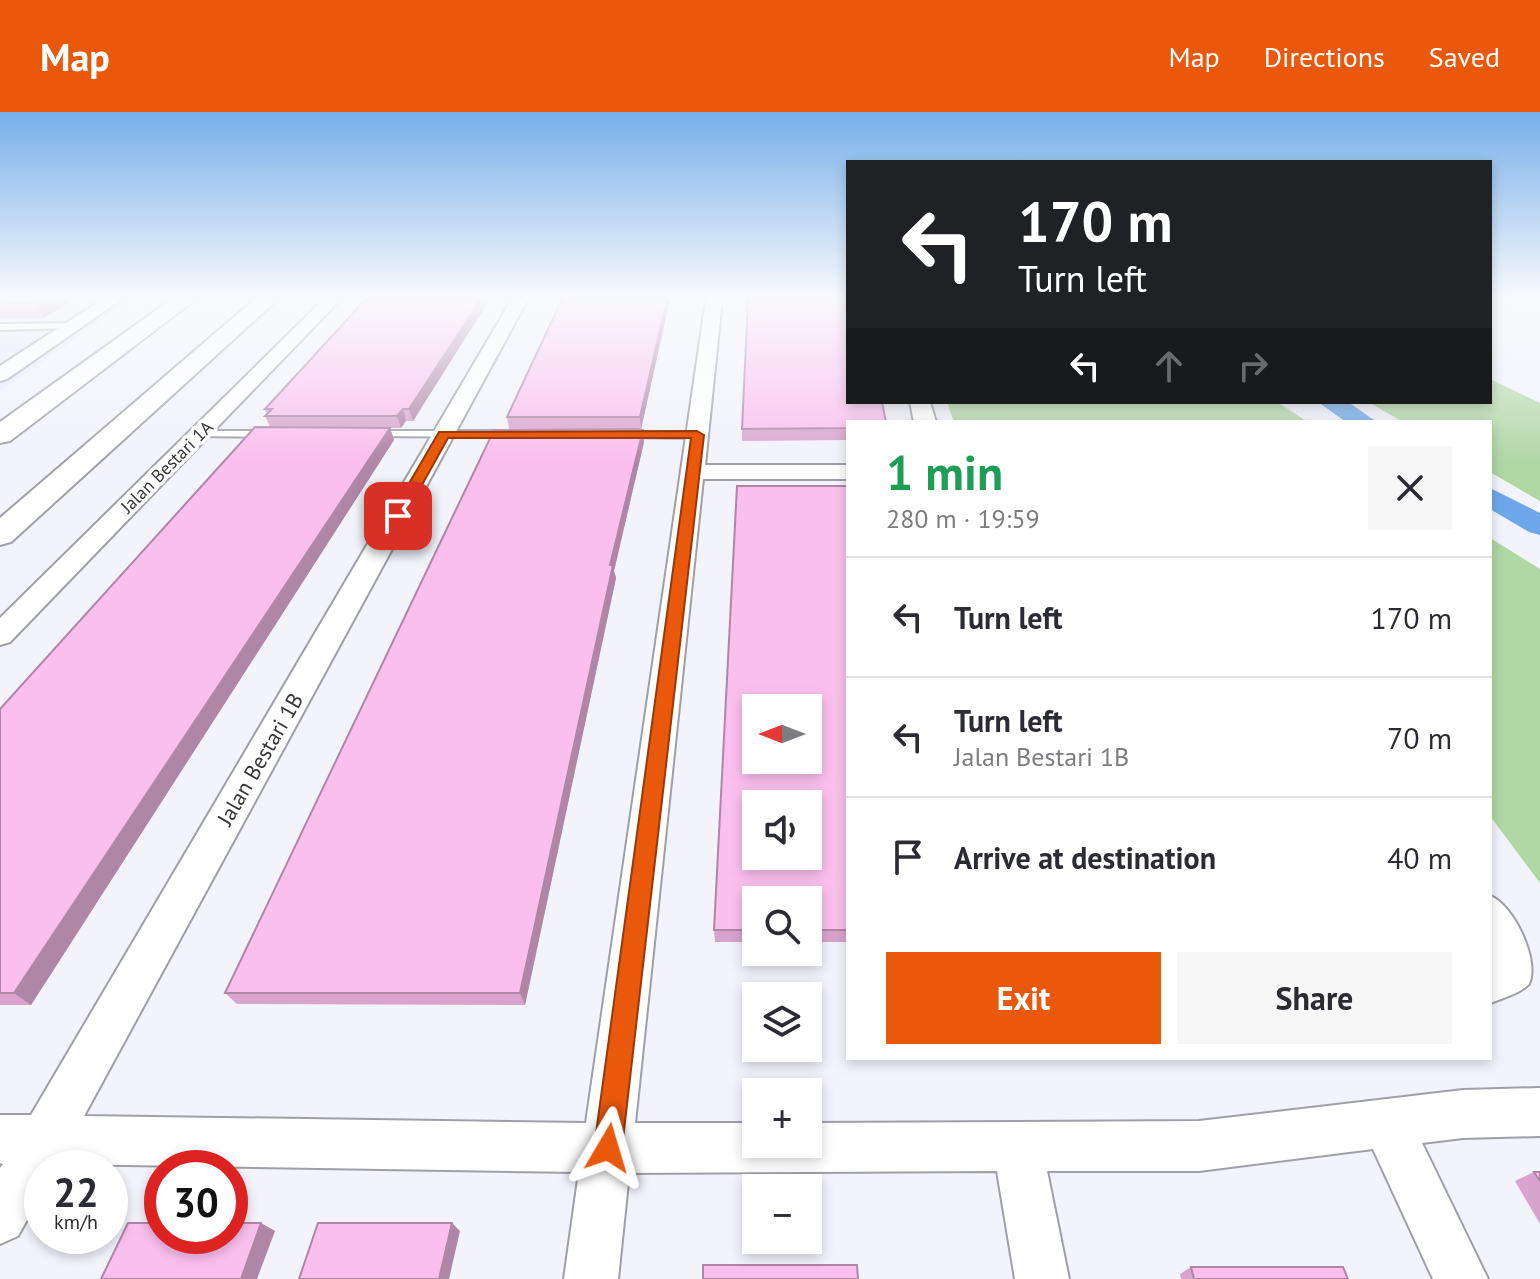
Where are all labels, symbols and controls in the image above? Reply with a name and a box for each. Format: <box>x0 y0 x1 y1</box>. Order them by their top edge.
text: Map <box>40 32 110 81</box>
text: Map <box>1169 38 1220 75</box>
text: Directions <box>1264 38 1385 75</box>
text: Saved <box>1429 38 1500 75</box>
text: 170 m <box>1018 185 1173 257</box>
icon: left <box>886 192 990 296</box>
text: Turn left <box>1018 255 1147 302</box>
icon: left <box>1063 344 1107 388</box>
icon: ahead <box>1147 344 1191 388</box>
icon: right <box>1231 344 1275 388</box>
street label: Jalan Bestari 1A <box>115 415 218 518</box>
text: 1 min <box>886 441 1003 503</box>
button: close <box>1368 446 1452 530</box>
pin <box>364 482 432 550</box>
icon: arrive <box>376 494 420 538</box>
text: 280 m · 19:59 <box>886 502 1040 535</box>
icon: left <box>886 595 930 639</box>
text: Turn left <box>954 598 1062 637</box>
text: 170 m <box>1371 598 1452 637</box>
street label: Jalan Bestari 1B <box>210 688 309 831</box>
north arrow <box>742 694 822 774</box>
map controls <box>742 694 822 1254</box>
text: Turn left <box>954 701 1062 740</box>
icon: left <box>886 715 930 759</box>
text: 70 m <box>1387 718 1452 757</box>
text: Jalan Bestari 1B <box>954 740 1129 773</box>
button: sound <box>742 790 822 870</box>
icon: arrive <box>886 835 930 879</box>
text: Arrive at destination <box>954 838 1216 877</box>
text: 40 m <box>1387 838 1452 877</box>
button: search <box>742 886 822 966</box>
button: Exit <box>886 952 1161 1044</box>
button: Share <box>1177 952 1452 1044</box>
button: layers <box>742 982 822 1062</box>
button: + <box>742 1078 822 1158</box>
position arrow <box>566 1106 650 1190</box>
speed limit sign: 30 <box>144 1150 248 1254</box>
text: 22 <box>53 1166 99 1218</box>
button: − <box>742 1174 822 1254</box>
text: km/h <box>54 1209 98 1235</box>

